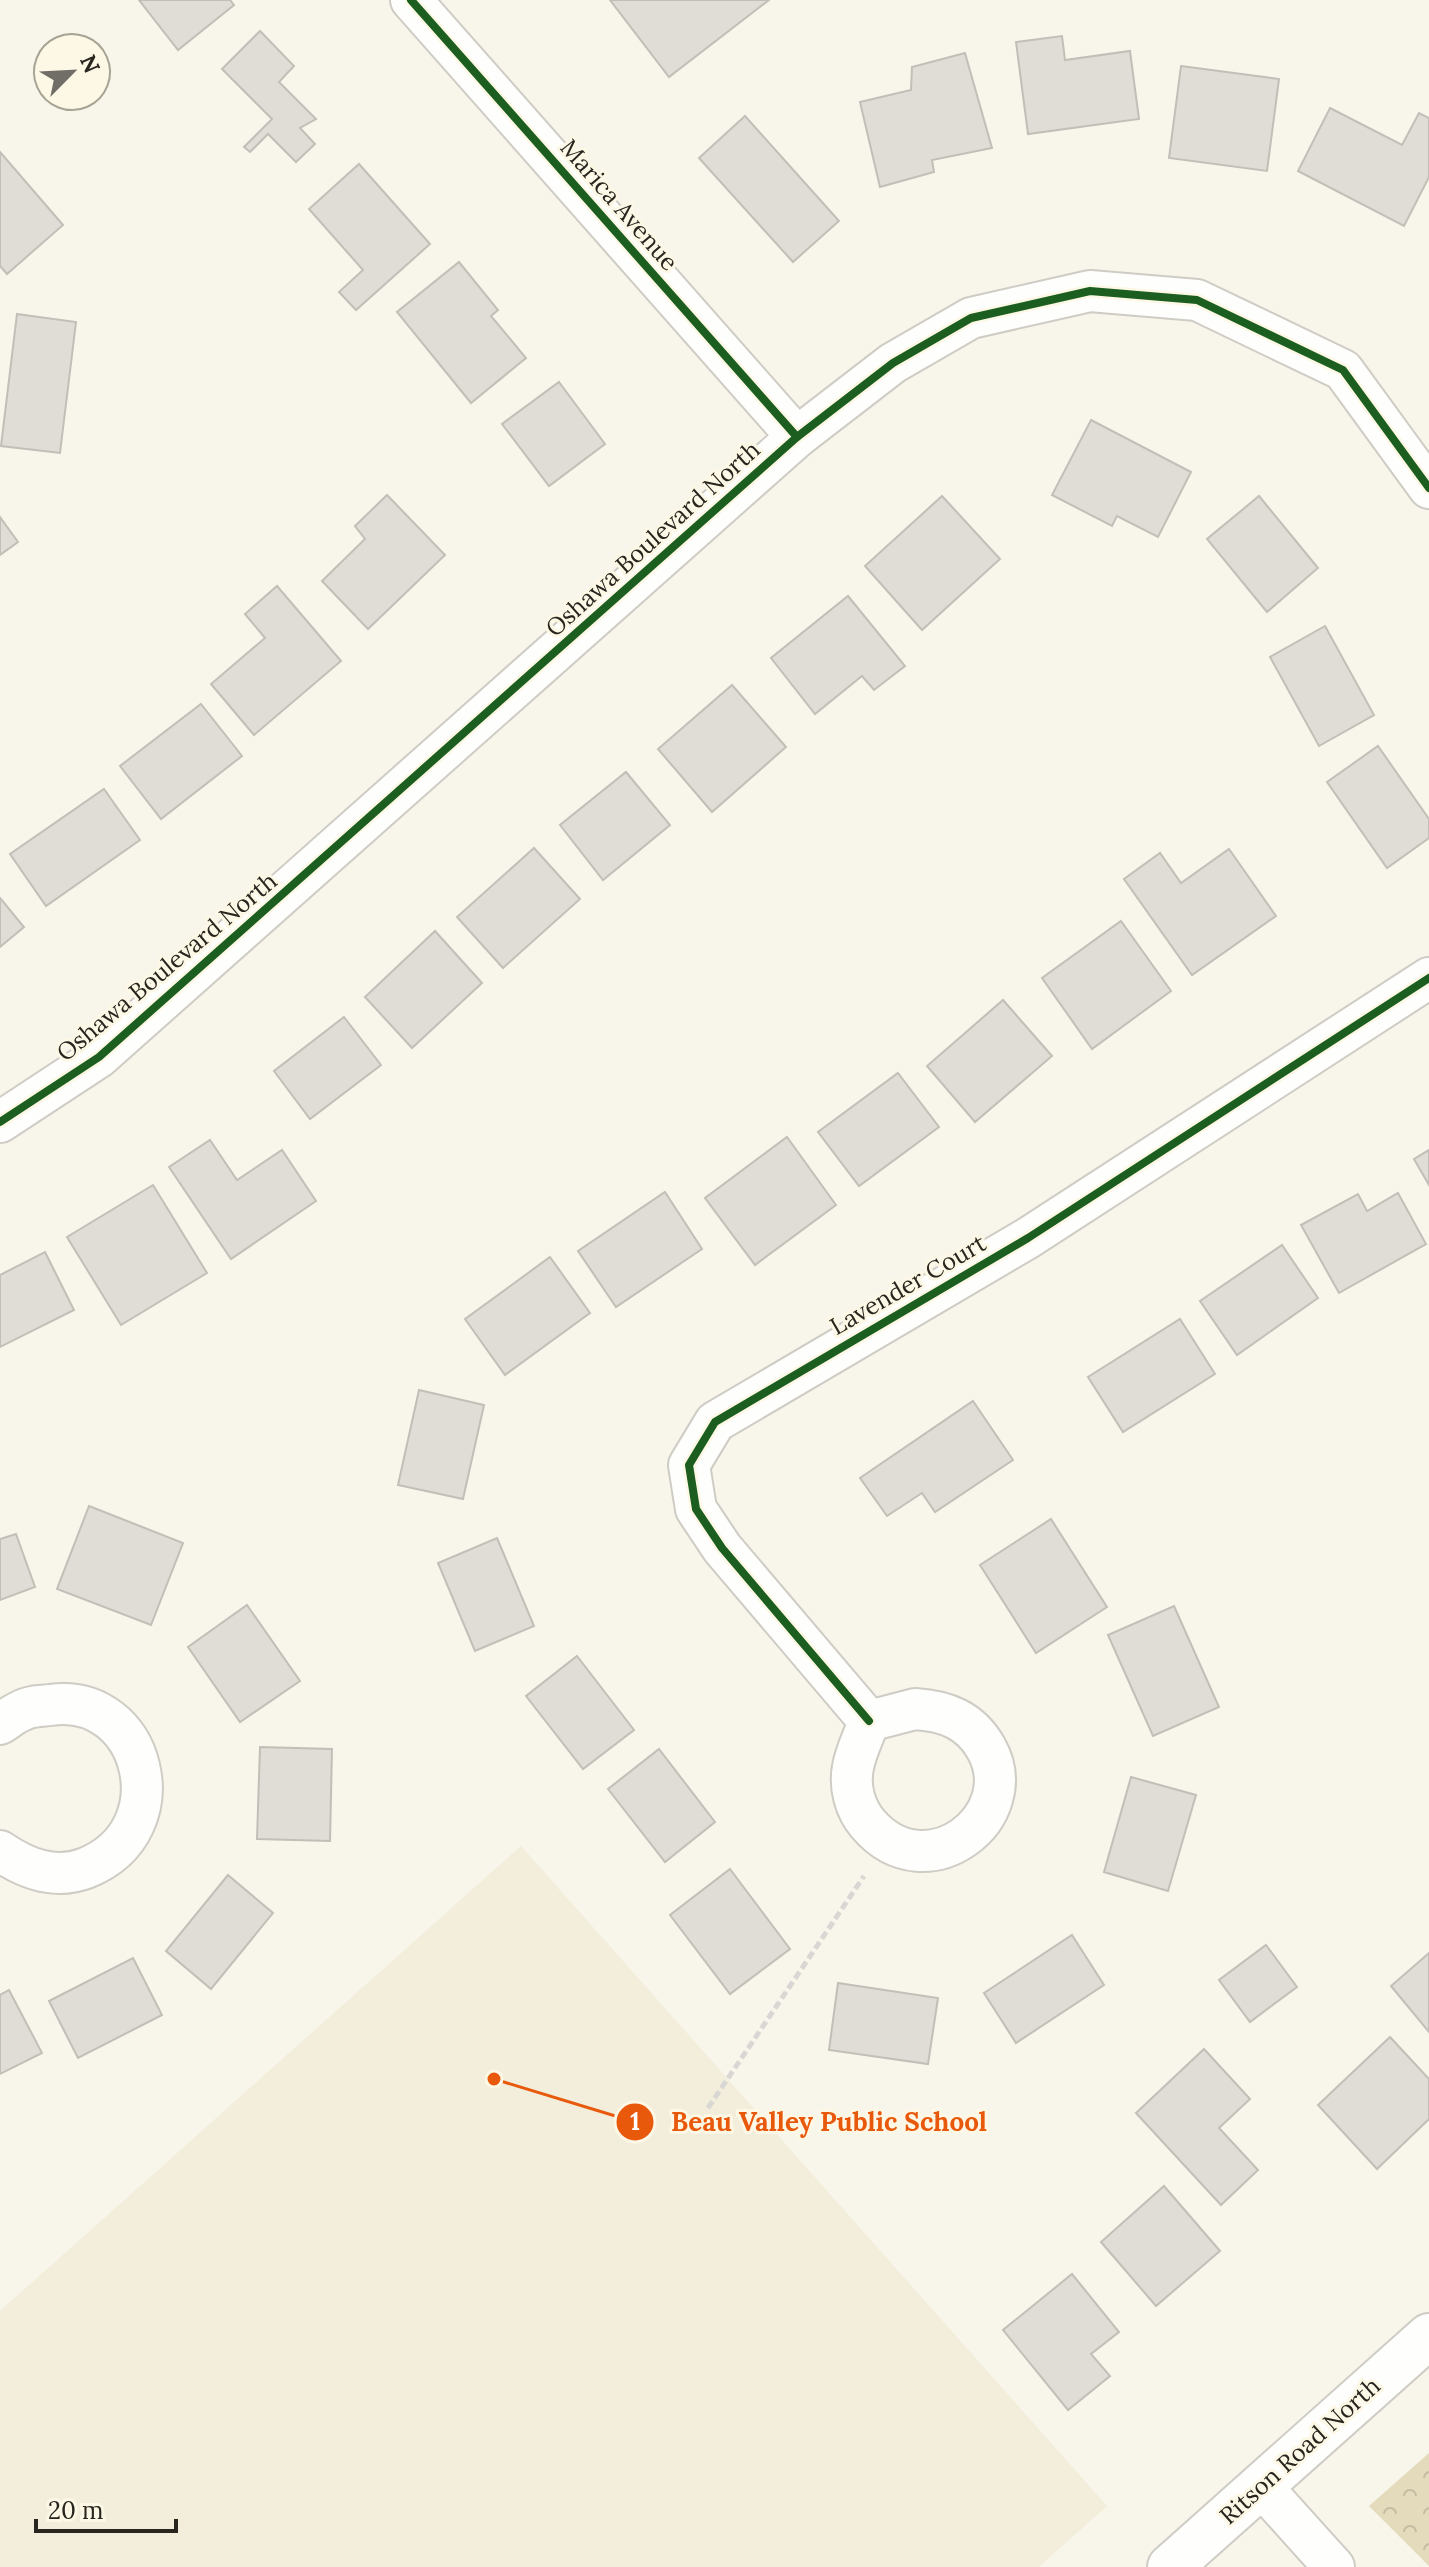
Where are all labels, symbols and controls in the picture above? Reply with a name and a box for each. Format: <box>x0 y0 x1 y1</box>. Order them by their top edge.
north arrow <box>32 32 112 112</box>
text: N <box>74 50 107 77</box>
street label: Marica Avenue <box>554 132 685 277</box>
street label: Oshawa Boulevard North <box>539 434 766 643</box>
street label: Oshawa Boulevard North <box>50 865 283 1068</box>
street label: Lavender Court <box>824 1227 992 1342</box>
callout: Beau Valley Public School <box>615 2097 1003 2147</box>
text: Beau Valley Public School <box>671 2105 987 2138</box>
text: 1 <box>630 2106 640 2137</box>
street label: Ritson Road North <box>1213 2370 1387 2531</box>
scale bar <box>36 2483 176 2533</box>
text: 20 m <box>48 2495 104 2526</box>

